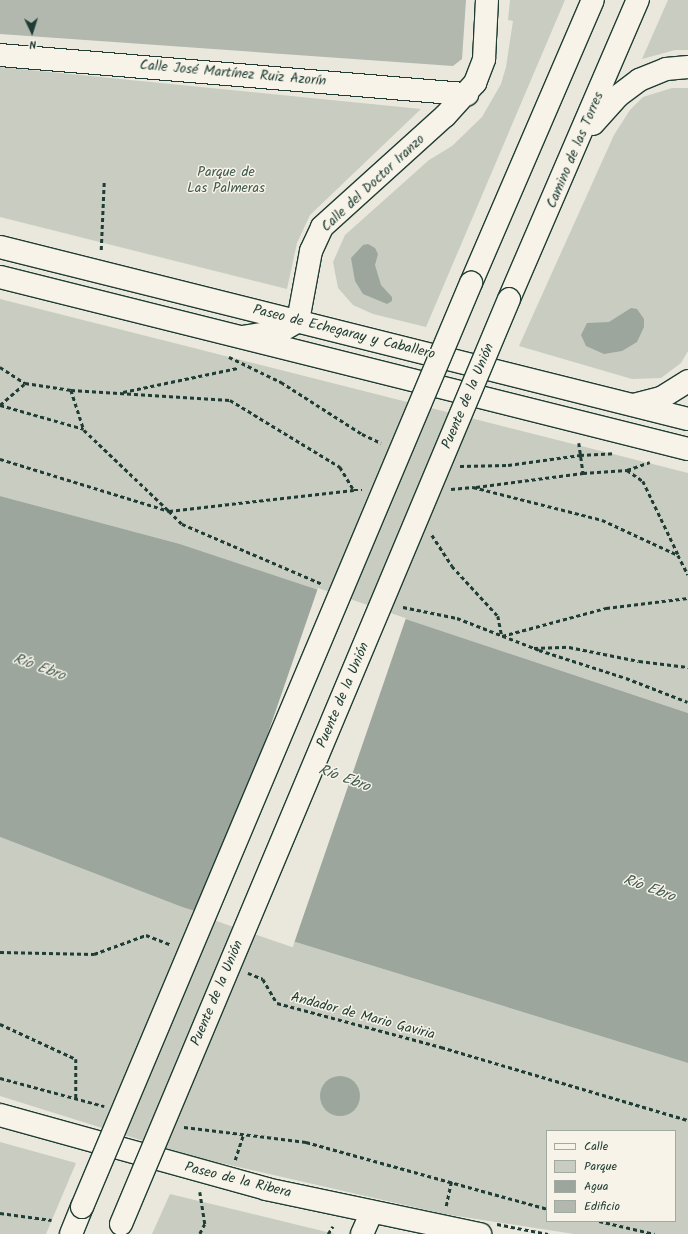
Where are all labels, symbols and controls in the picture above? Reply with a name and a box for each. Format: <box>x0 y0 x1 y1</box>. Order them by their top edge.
north arrow <box>12 12 52 52</box>
text: N <box>29 35 37 53</box>
street label: Calle José Martínez Ruiz Azorín <box>139 56 327 90</box>
street label: Camino de las Torres <box>543 89 607 211</box>
street label: Calle del Doctor Iranzo <box>318 131 428 235</box>
park label: Parque de Las Palmeras <box>187 164 265 196</box>
street label: Paseo de Echegaray y Caballero <box>251 301 437 363</box>
street label: Puente de la Unión <box>438 341 498 451</box>
street label: Puente de la Unión <box>313 640 373 750</box>
water label: Río Ebro <box>11 650 67 686</box>
water label: Río Ebro <box>316 761 372 797</box>
water label: Río Ebro <box>621 871 677 907</box>
street label: Puente de la Unión <box>187 938 247 1048</box>
street label: Andador de Mario Gaviria <box>289 989 437 1043</box>
legend <box>546 1130 676 1222</box>
text: Calle <box>584 1137 608 1156</box>
text: Parque <box>584 1157 617 1176</box>
street label: Paseo de la Ribera <box>183 1159 293 1201</box>
text: Agua <box>584 1177 608 1196</box>
text: Edificio <box>584 1197 620 1216</box>

